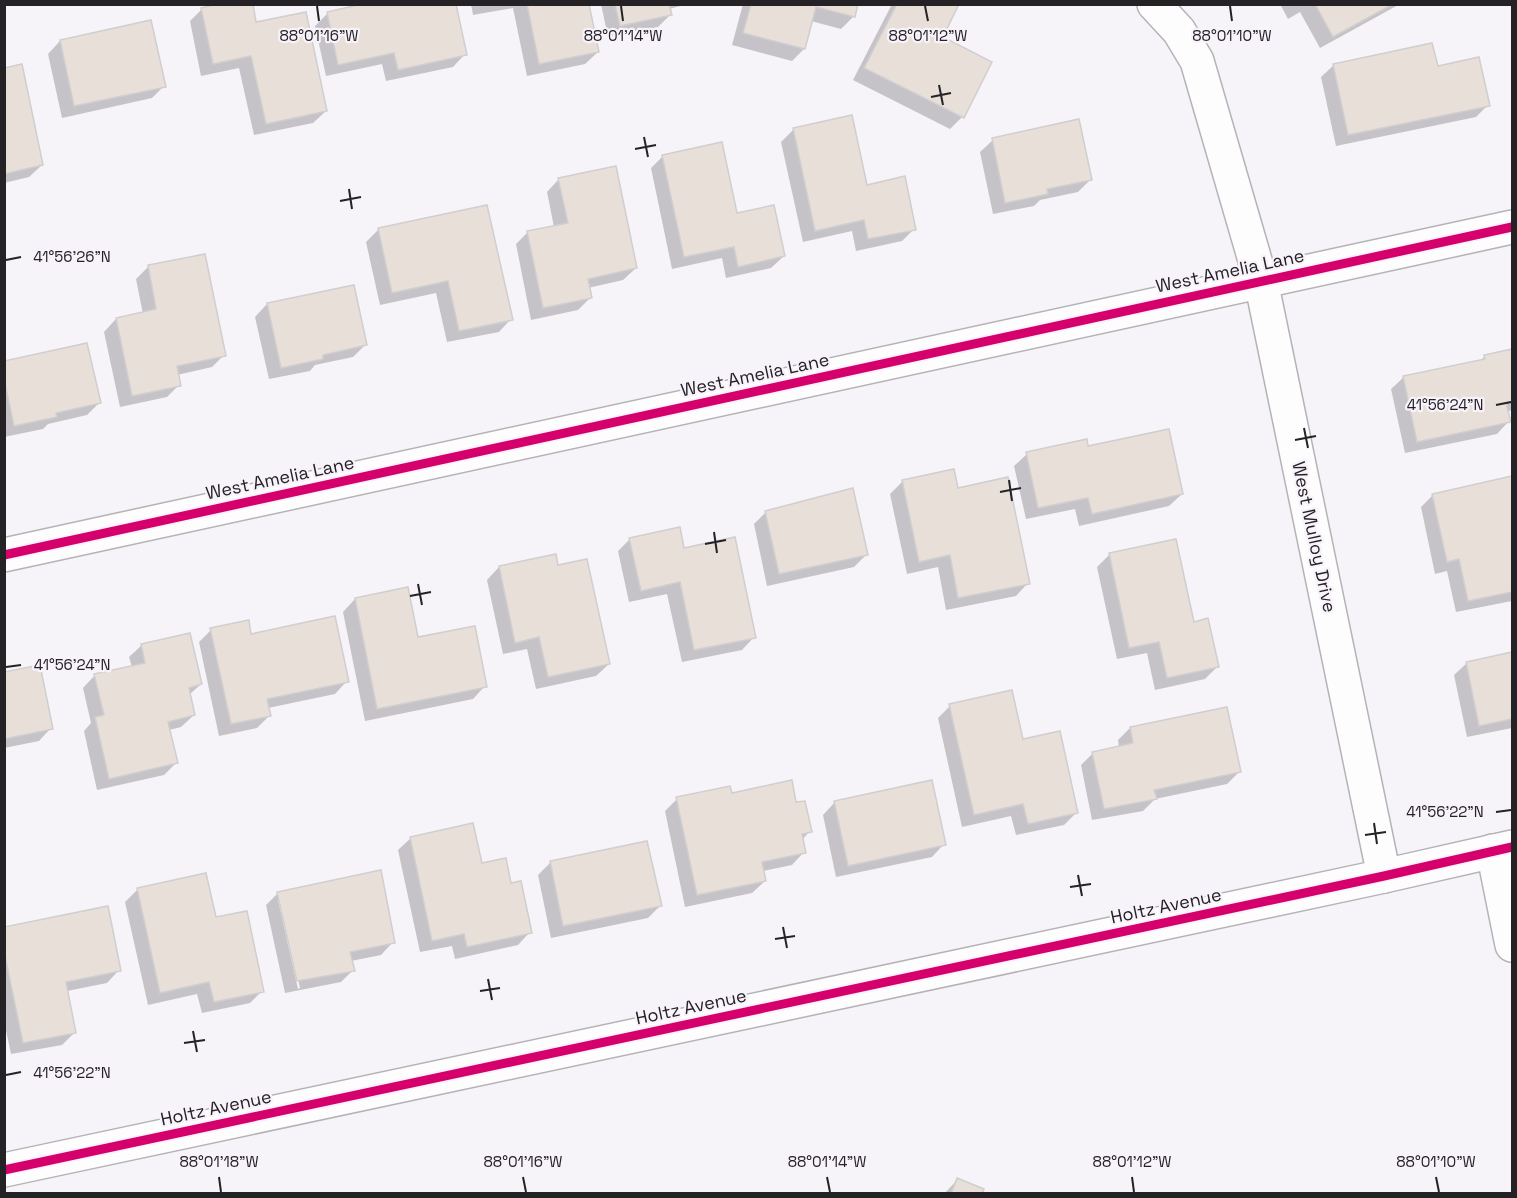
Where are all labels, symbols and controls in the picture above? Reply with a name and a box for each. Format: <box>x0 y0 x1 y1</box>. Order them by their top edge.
text: 88°01'16"W <box>279 26 359 45</box>
text: 88°01'14"W <box>584 26 662 45</box>
text: 88°01'12"W <box>889 26 967 45</box>
text: 88°01'10"W <box>1192 26 1272 45</box>
street label: West Amelia Lane <box>1154 244 1306 297</box>
text: 41°56'26"N <box>33 247 111 266</box>
street label: West Amelia Lane <box>679 348 831 401</box>
text: 41°56'24"N <box>1407 395 1483 414</box>
street label: West Amelia Lane <box>204 451 356 504</box>
street label: West Mulloy Drive <box>1287 459 1342 614</box>
text: 41°56'24"N <box>34 655 110 674</box>
text: 41°56'22"N <box>1406 802 1484 821</box>
street label: Holtz Avenue <box>1108 883 1224 929</box>
street label: Holtz Avenue <box>633 984 749 1030</box>
text: 41°56'22"N <box>33 1063 111 1082</box>
street label: Holtz Avenue <box>158 1085 274 1131</box>
text: 88°01'18"W <box>179 1152 259 1171</box>
text: 88°01'16"W <box>483 1152 563 1171</box>
text: 88°01'14"W <box>788 1152 866 1171</box>
text: 88°01'12"W <box>1093 1152 1171 1171</box>
text: 88°01'10"W <box>1396 1152 1476 1171</box>

